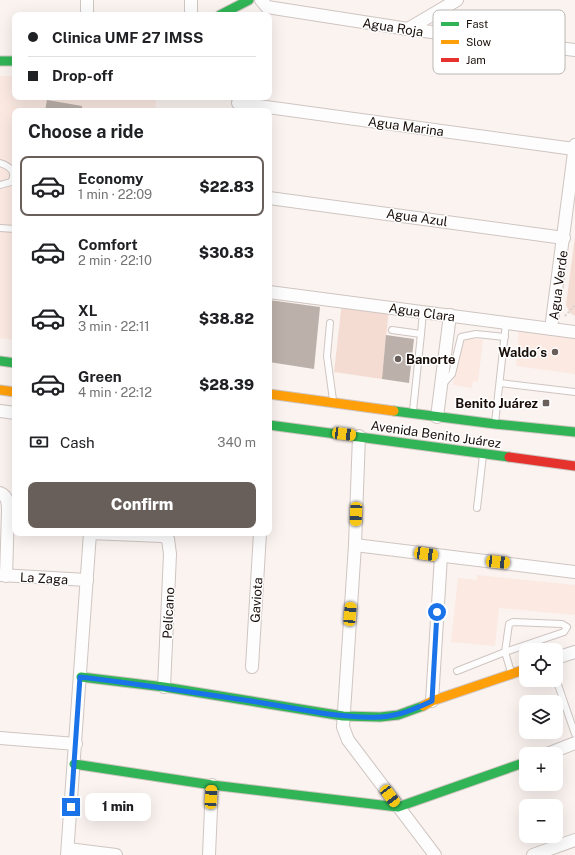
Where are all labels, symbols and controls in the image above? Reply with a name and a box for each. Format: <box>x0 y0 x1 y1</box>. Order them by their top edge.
legend <box>433 10 565 74</box>
street label: Agua Roja <box>361 15 424 40</box>
text: Fast <box>466 18 488 30</box>
text: Clinica UMF 27 IMSS <box>52 29 203 46</box>
text: Slow <box>466 36 492 48</box>
text: Jam <box>466 54 486 66</box>
text: Drop-off <box>52 67 113 84</box>
street label: Agua Marina <box>367 114 445 139</box>
text: Choose a ride <box>28 121 144 142</box>
icon: car <box>30 168 66 204</box>
text: Economy <box>78 170 143 187</box>
text: $22.83 <box>199 178 254 195</box>
text: 1 min · 22:09 <box>78 187 152 202</box>
street label: Agua Azul <box>385 206 449 229</box>
icon: car <box>30 234 66 270</box>
text: Comfort <box>78 236 138 253</box>
text: $30.83 <box>199 244 254 261</box>
street label: Agua Verde <box>546 249 571 321</box>
text: 2 min · 22:10 <box>78 253 152 268</box>
icon: car <box>30 300 66 336</box>
street label: Agua Clara <box>388 300 456 325</box>
text: XL <box>78 302 97 319</box>
text: $38.82 <box>199 310 254 327</box>
text: 3 min · 22:11 <box>78 319 150 334</box>
place label: Waldo´s <box>498 345 547 360</box>
marker: Waldo´s <box>550 347 560 357</box>
place label: Banorte <box>406 352 455 367</box>
marker: Banorte <box>393 354 403 364</box>
icon: car <box>30 366 66 402</box>
text: Green <box>78 368 122 385</box>
text: $28.39 <box>199 376 254 393</box>
text: 4 min · 22:12 <box>78 385 152 400</box>
place label: Benito Juárez <box>455 396 539 411</box>
marker: Benito Juárez <box>541 398 551 408</box>
street label: Avenida Benito Juárez <box>370 418 502 451</box>
car <box>331 427 357 441</box>
icon: cash <box>28 431 50 453</box>
text: Cash <box>60 434 95 451</box>
text: 340 m <box>217 435 256 450</box>
button: Confirm <box>28 482 256 528</box>
car <box>350 502 362 526</box>
car <box>413 546 439 562</box>
car <box>485 555 511 569</box>
street label: La Zaga <box>19 570 68 587</box>
street label: Gaviota <box>247 577 266 623</box>
street label: Pelícano <box>160 587 177 639</box>
car <box>343 602 357 626</box>
route start <box>428 603 446 621</box>
map controls <box>519 643 563 843</box>
button: locate <box>519 643 563 687</box>
button: layers <box>519 695 563 739</box>
button: + <box>519 747 563 791</box>
car <box>378 783 402 809</box>
car <box>204 785 218 809</box>
callout: 1 min <box>85 793 151 821</box>
route end <box>62 798 80 816</box>
text: 1 min <box>102 799 134 814</box>
button: − <box>519 799 563 843</box>

